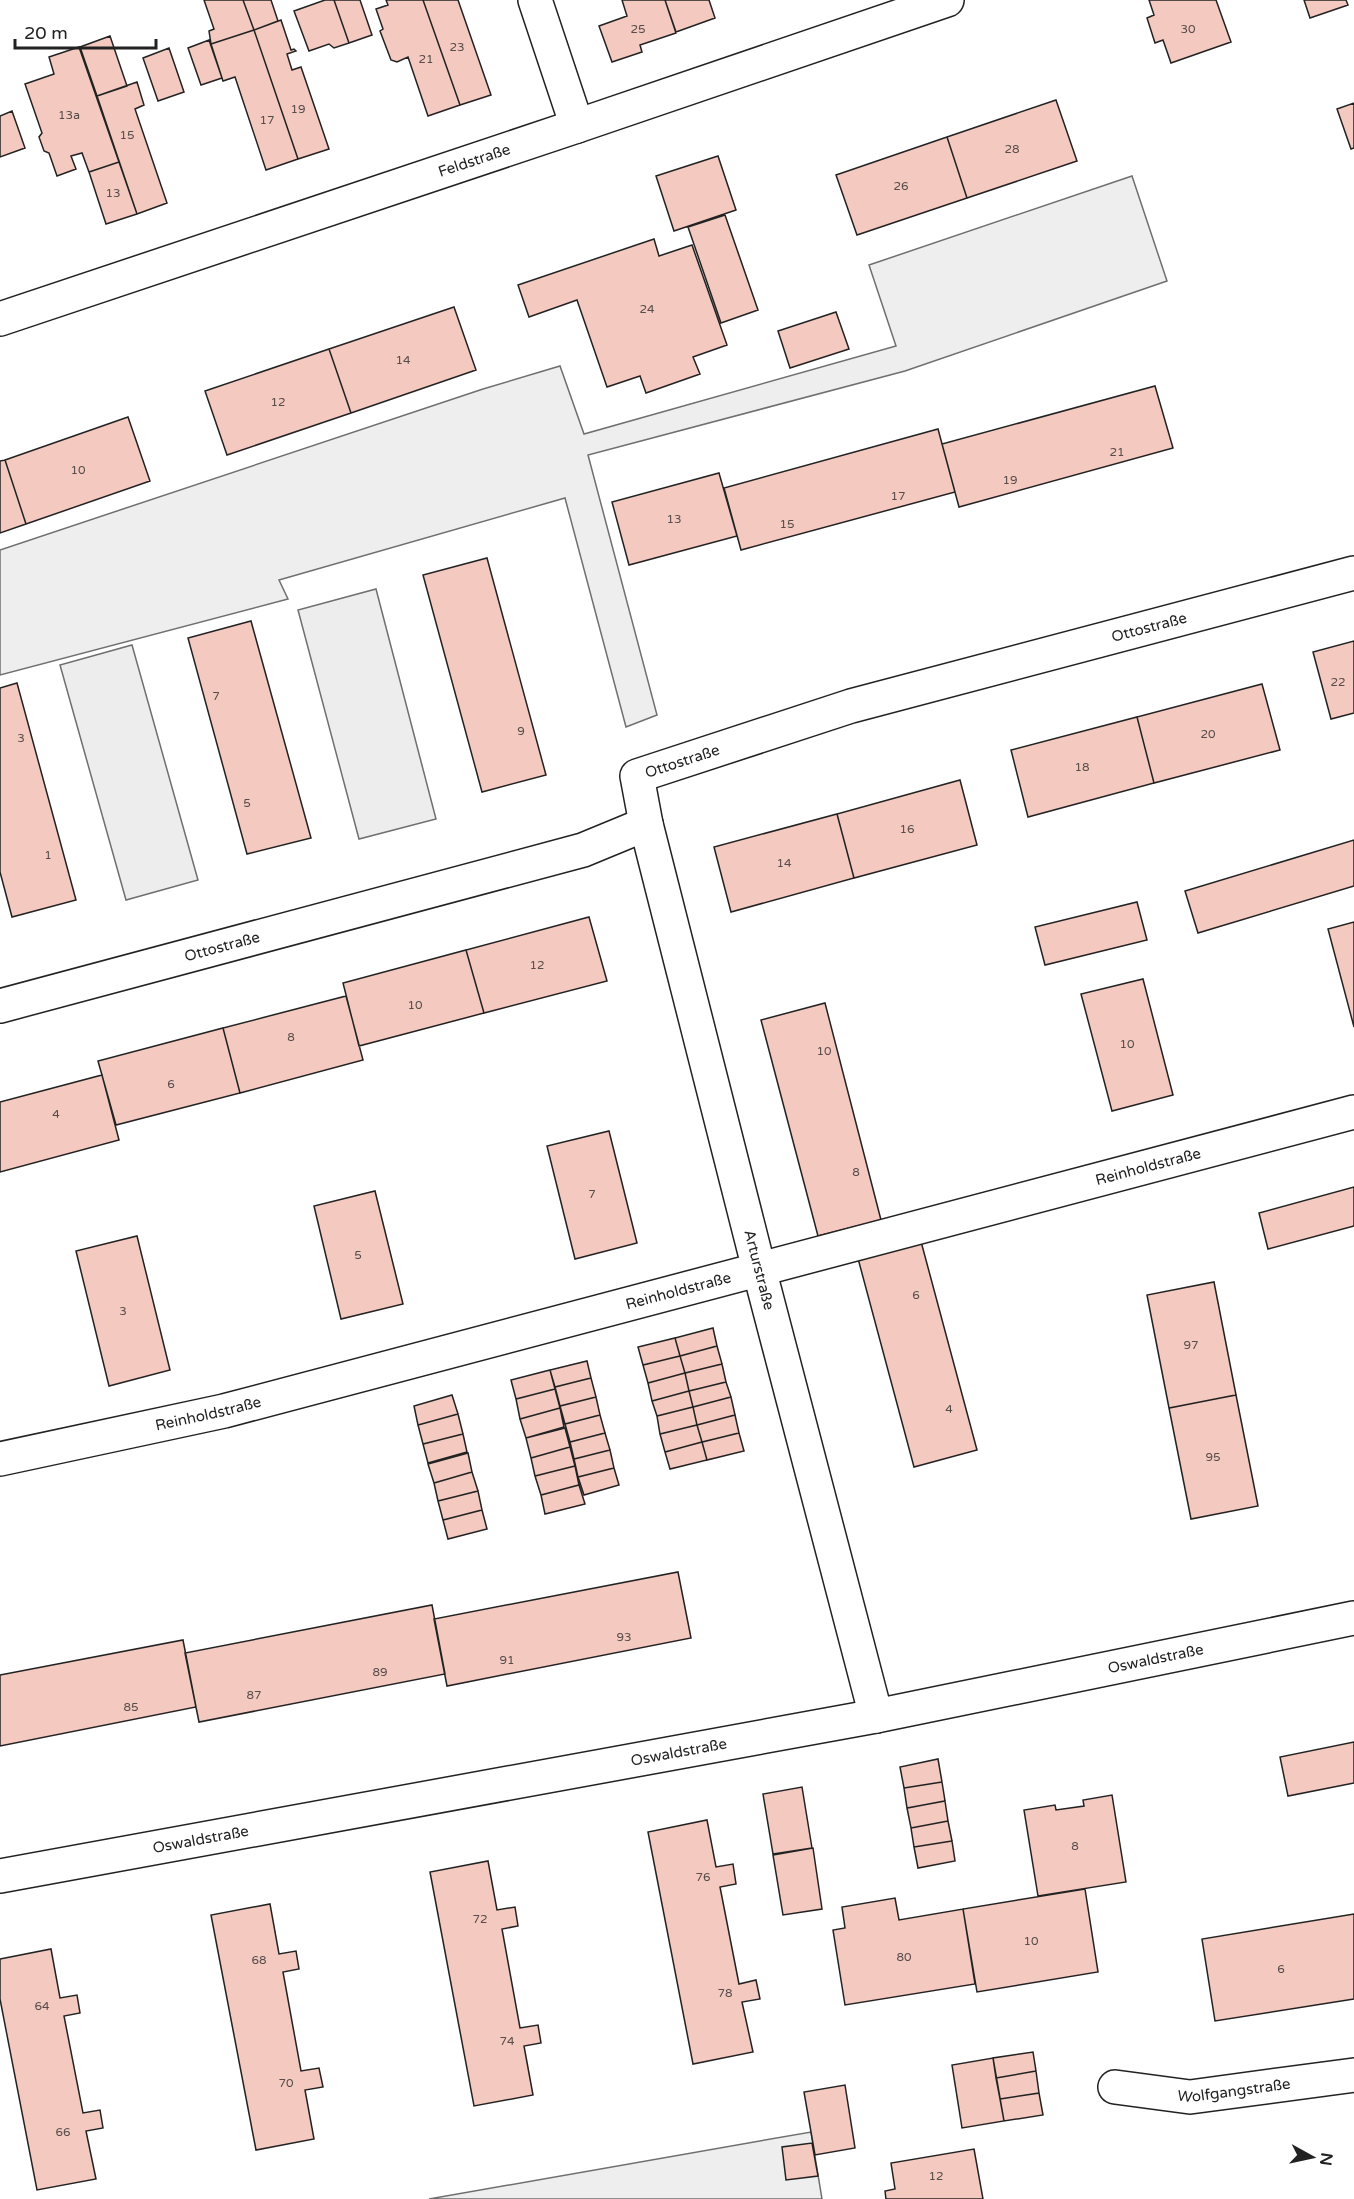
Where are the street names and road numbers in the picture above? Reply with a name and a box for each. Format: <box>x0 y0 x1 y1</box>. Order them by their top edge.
street label: Feldstraße <box>436 140 513 181</box>
street label: Ottostraße <box>1109 609 1189 646</box>
street label: Ottostraße <box>643 741 722 782</box>
street label: Ottostraße <box>182 928 262 965</box>
street label: Reinholdstraße <box>1093 1144 1203 1189</box>
street label: Arturstraße <box>740 1228 778 1312</box>
street label: Reinholdstraße <box>624 1268 733 1313</box>
street label: Reinholdstraße <box>153 1393 263 1435</box>
street label: Oswaldstraße <box>1106 1640 1205 1677</box>
street label: Oswaldstraße <box>629 1734 728 1770</box>
street label: Oswaldstraße <box>151 1822 250 1857</box>
street label: Wolfgangstraße <box>1176 2075 1292 2106</box>

